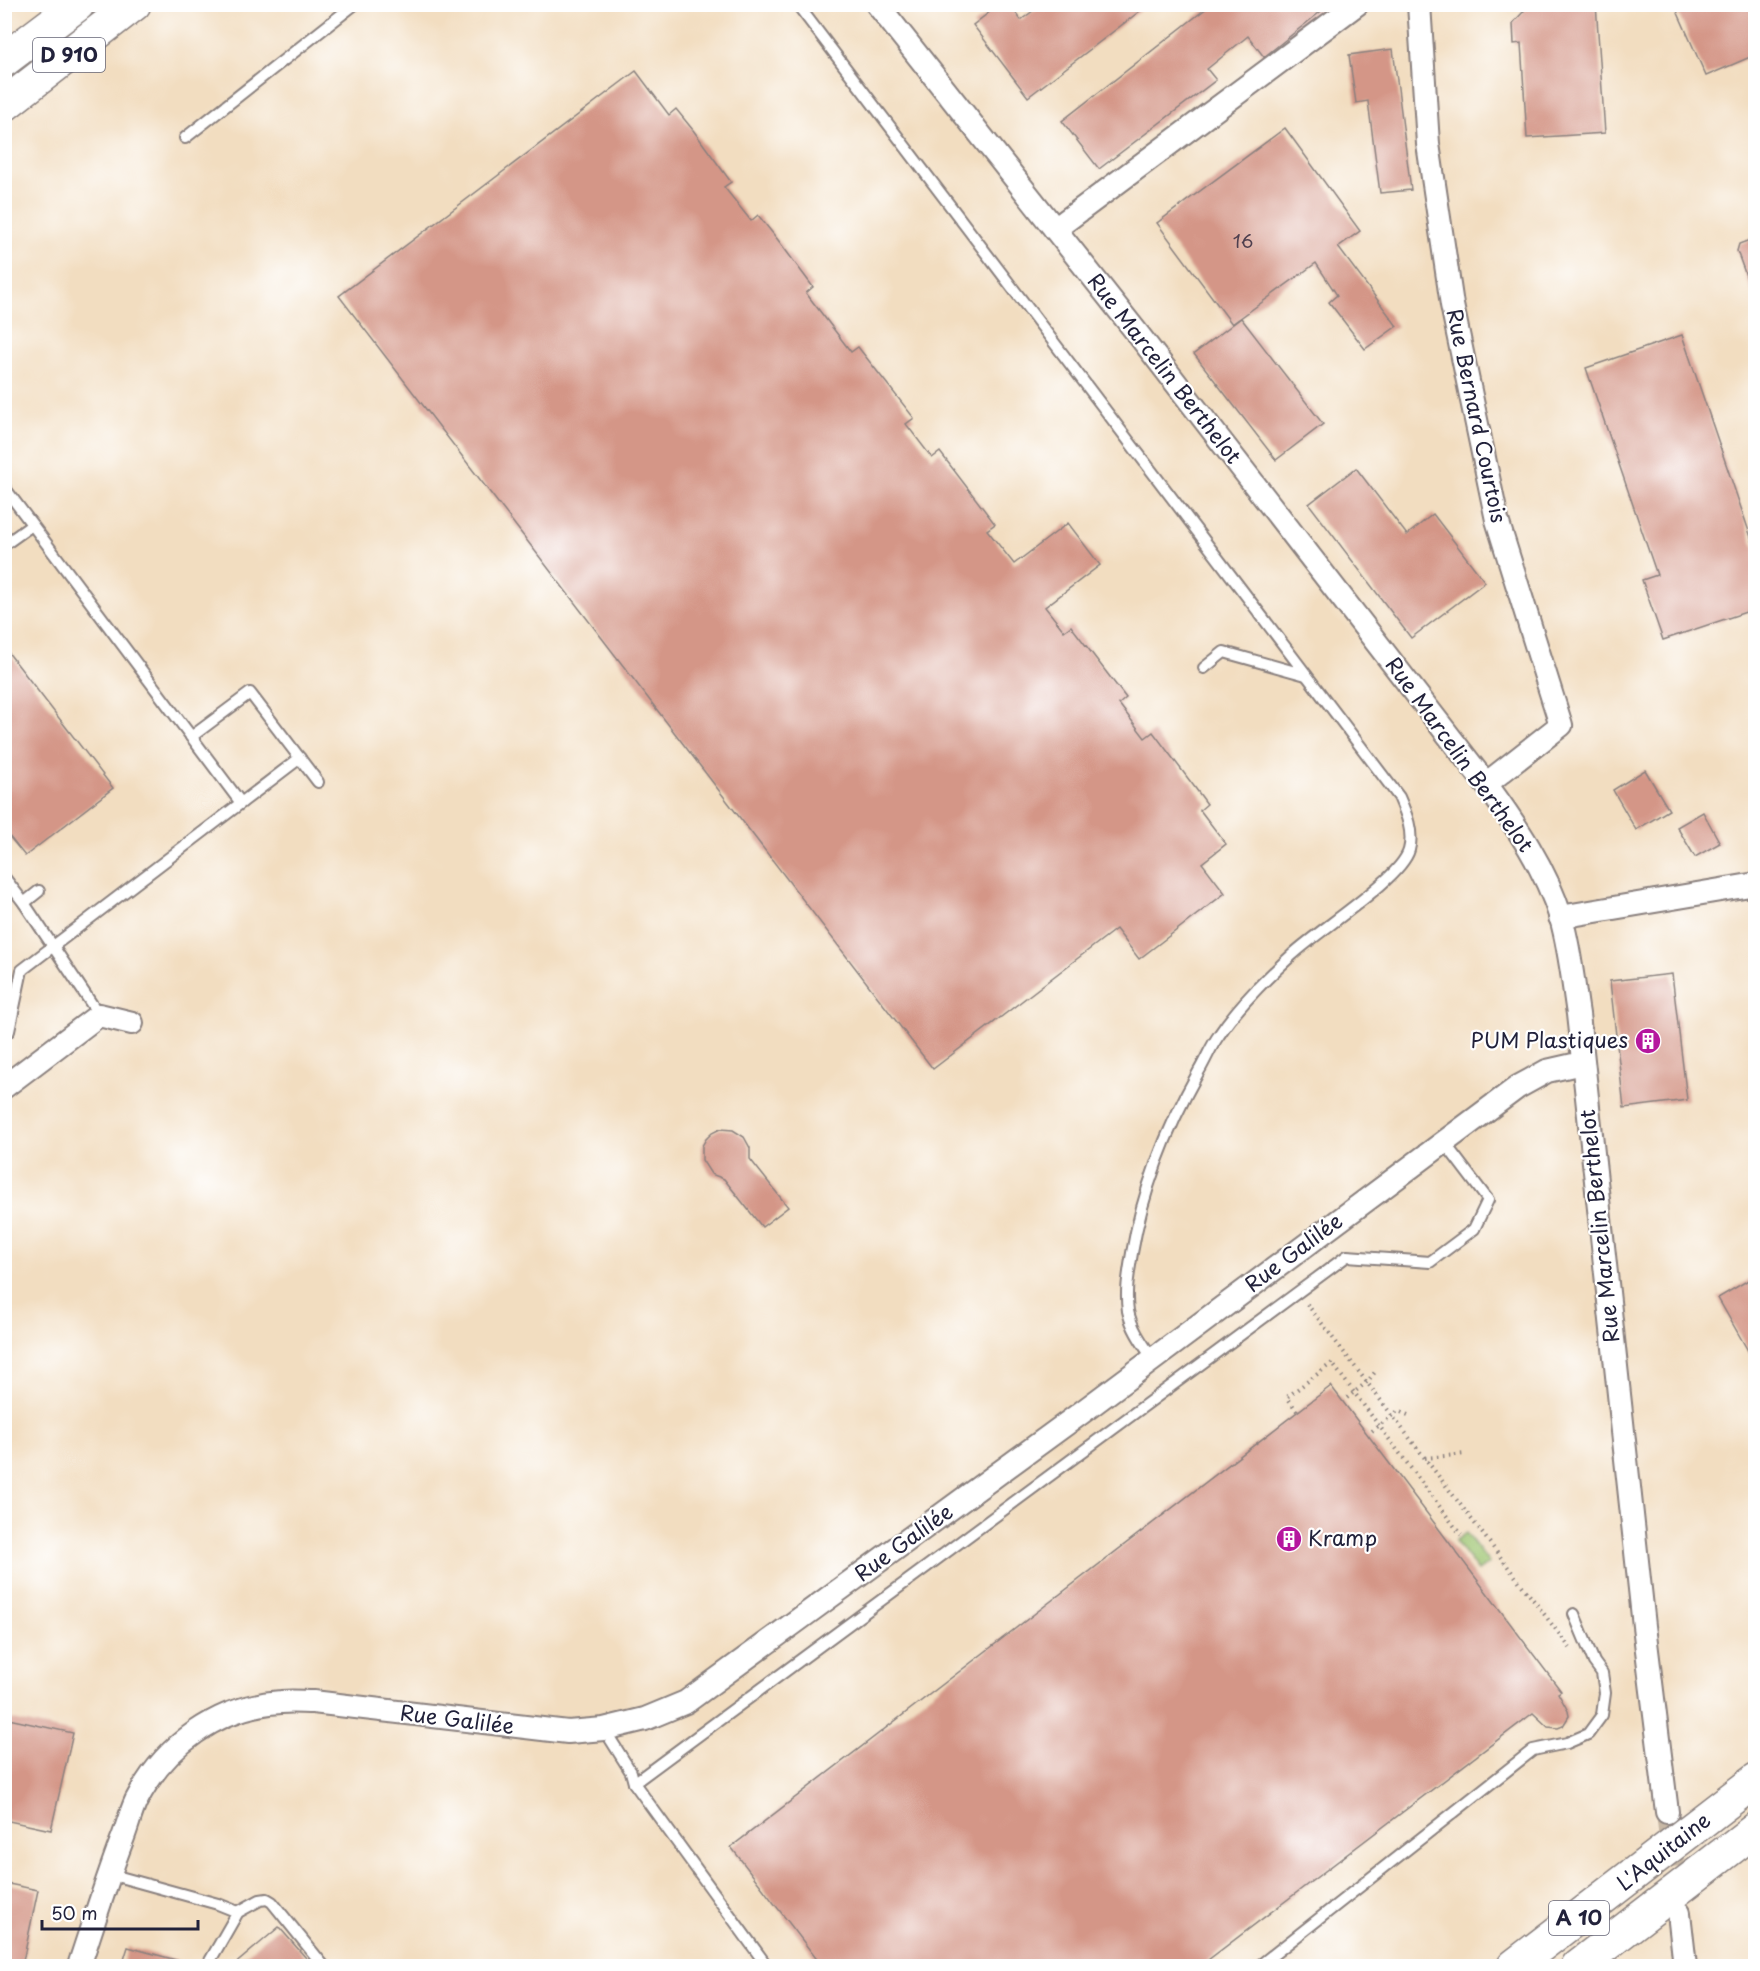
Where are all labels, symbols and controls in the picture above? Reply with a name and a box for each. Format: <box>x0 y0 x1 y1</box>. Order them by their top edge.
road number: D 910 <box>33 38 105 72</box>
house number: 16 <box>1233 227 1253 254</box>
street label: Rue Marcelin Berthelot <box>1081 266 1250 470</box>
street label: Rue Bernard Courtois <box>1440 306 1516 526</box>
street label: Rue Marcelin Berthelot <box>1379 650 1542 858</box>
place label: PUM Plastiques <box>1470 1023 1628 1055</box>
building icon: PUM Plastiques <box>1633 1026 1663 1056</box>
street label: Rue Marcelin Berthelot <box>1570 1108 1626 1344</box>
street label: Rue Galilée <box>1237 1204 1348 1299</box>
street label: Rue Galilée <box>847 1495 959 1588</box>
place label: Kramp <box>1308 1521 1377 1553</box>
building icon: Kramp <box>1274 1524 1304 1554</box>
street label: Rue Galilée <box>398 1695 516 1741</box>
street label: L'Aquitaine <box>1609 1803 1717 1897</box>
scale bar <box>42 1893 198 1931</box>
text: 50 m <box>51 1899 98 1926</box>
road number: A 10 <box>1549 1901 1609 1935</box>

